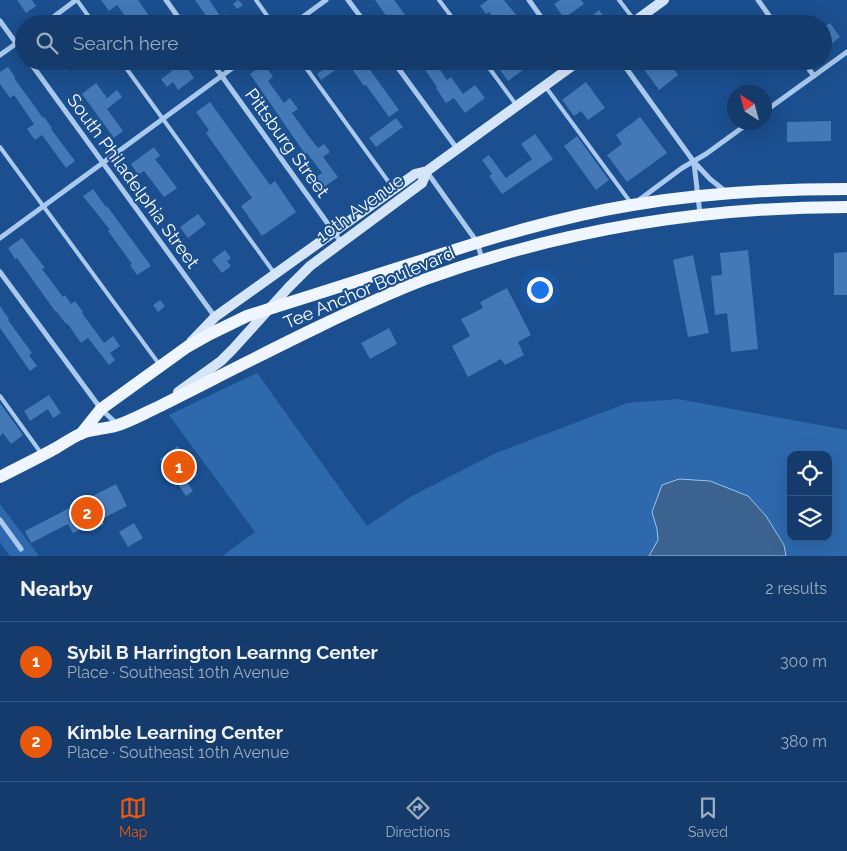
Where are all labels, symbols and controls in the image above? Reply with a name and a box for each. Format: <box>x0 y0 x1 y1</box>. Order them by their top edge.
search box <box>15 15 832 70</box>
icon: search <box>33 29 61 57</box>
text: Search here <box>73 32 179 54</box>
street label: Pittsburg Street <box>241 84 334 201</box>
north arrow <box>727 85 772 130</box>
street label: South Philadelphia Street <box>63 89 204 272</box>
street label: 10th Avenue <box>312 169 408 246</box>
street label: Tee Anchor Boulevard <box>280 242 457 333</box>
your location <box>527 277 553 303</box>
pin: 1 <box>163 448 195 486</box>
map controls <box>787 451 832 541</box>
button: locate <box>787 451 832 496</box>
pin: 2 <box>71 494 103 532</box>
button: layers <box>787 496 832 541</box>
text: Nearby <box>20 576 93 601</box>
text: 2 results <box>765 579 827 598</box>
text: Sybil B Harrington Learnng Center <box>67 641 378 663</box>
text: 1 <box>32 652 40 671</box>
text: 300 m <box>780 652 827 671</box>
text: Place · Southeast 10th Avenue <box>67 663 289 682</box>
text: Kimble Learning Center <box>67 721 283 743</box>
text: 2 <box>31 732 41 751</box>
text: 380 m <box>780 732 827 751</box>
text: Place · Southeast 10th Avenue <box>67 743 289 762</box>
tab: Map <box>119 794 147 840</box>
tab: Directions <box>385 794 450 840</box>
tab: Saved <box>688 794 728 840</box>

